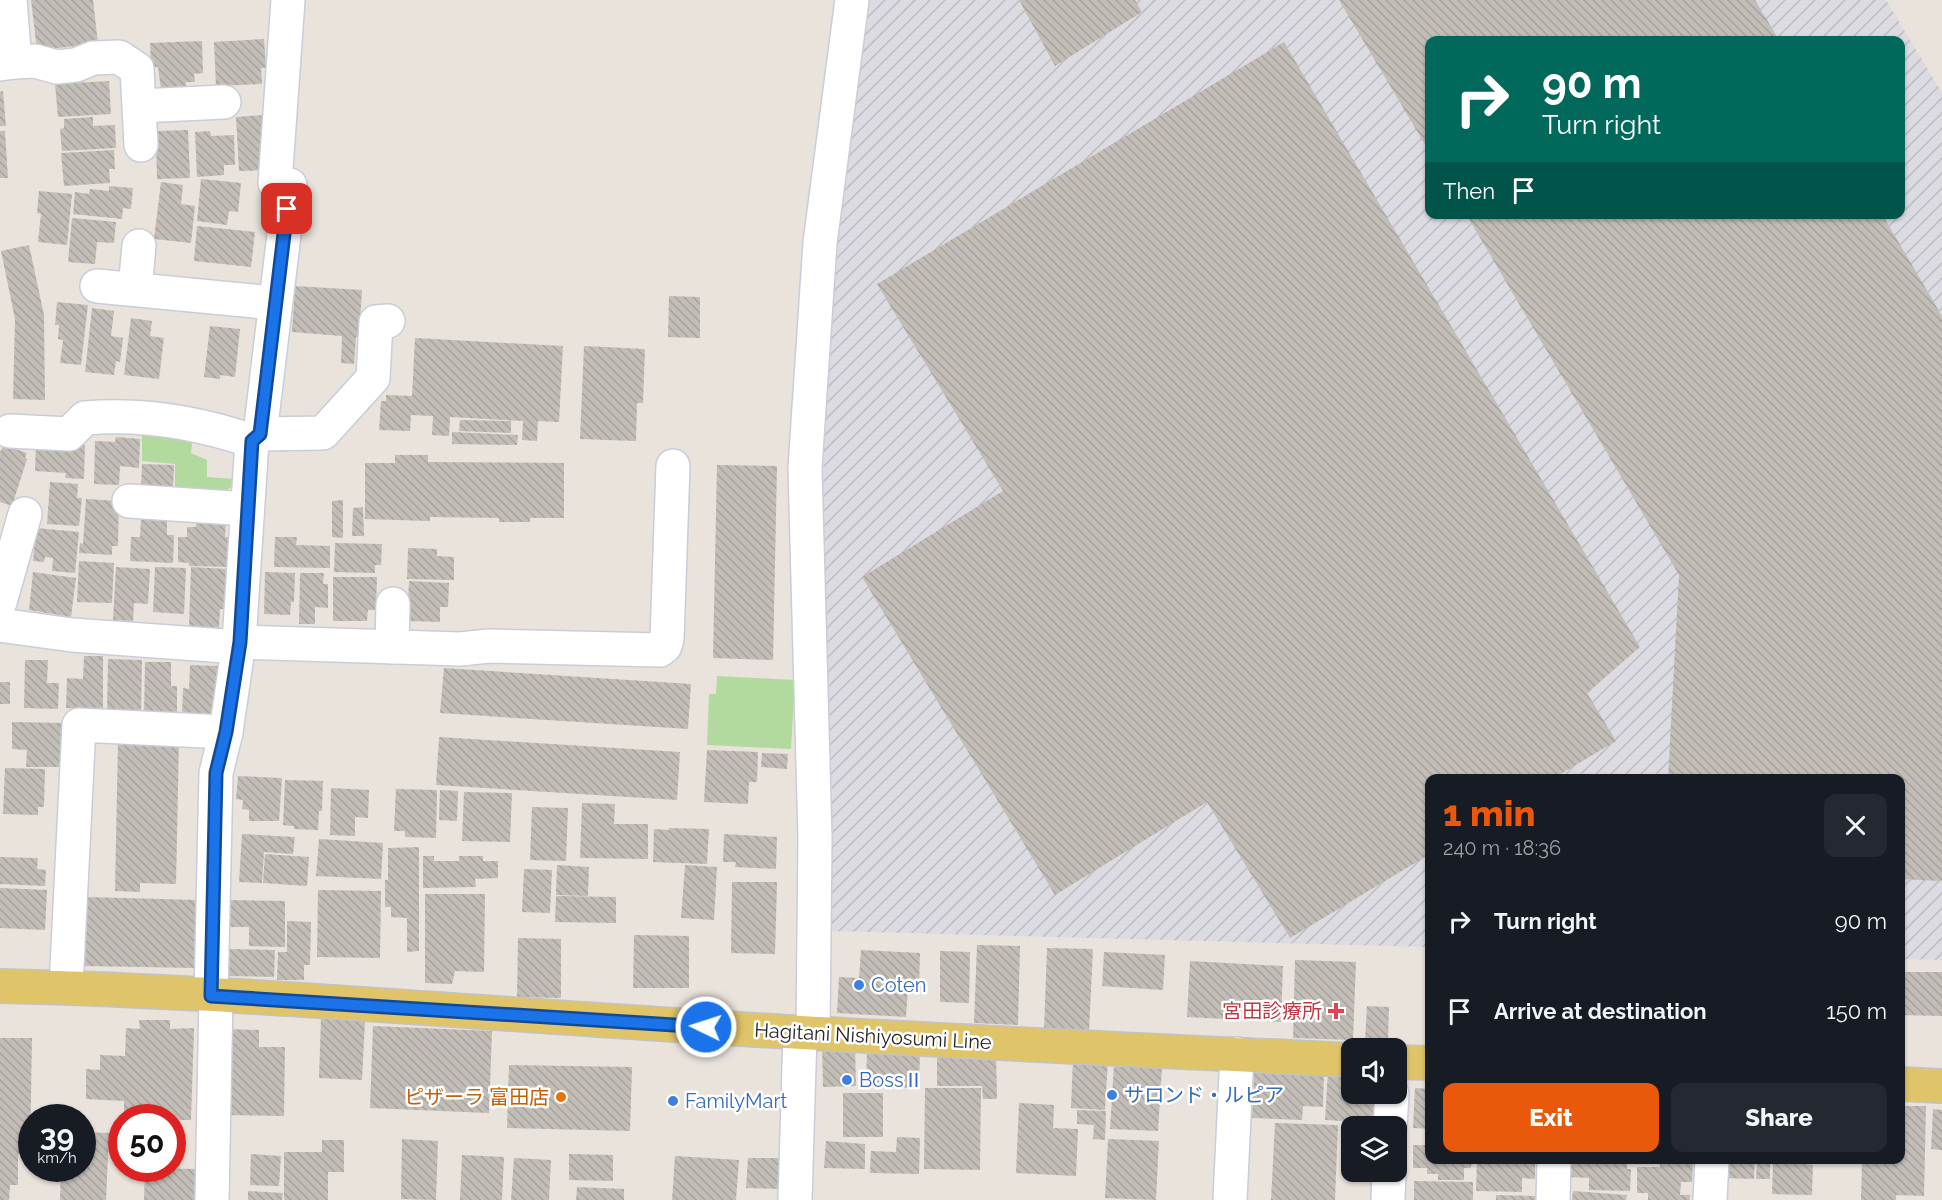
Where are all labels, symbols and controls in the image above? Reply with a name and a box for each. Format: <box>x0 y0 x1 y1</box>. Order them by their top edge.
text: 90 m <box>1542 59 1642 108</box>
icon: right <box>1443 60 1521 138</box>
text: Turn right <box>1542 109 1661 140</box>
icon: arrive <box>1507 174 1540 207</box>
text: Then <box>1443 178 1495 204</box>
pin <box>261 183 312 234</box>
icon: arrive <box>270 192 303 225</box>
text: 1 min <box>1443 792 1535 834</box>
button: close <box>1824 794 1887 857</box>
text: 240 m · 18:36 <box>1443 836 1561 860</box>
icon: right <box>1443 905 1476 938</box>
text: Turn right <box>1494 908 1597 934</box>
text: 90 m <box>1835 908 1887 934</box>
place label: Coten <box>871 973 926 997</box>
marker: Coten <box>852 978 866 992</box>
position arrow <box>674 995 738 1059</box>
icon: arrive <box>1443 995 1476 1028</box>
text: Arrive at destination <box>1494 998 1707 1024</box>
text: 150 m <box>1826 998 1887 1024</box>
place label: 宮田診療所 <box>1222 999 1322 1023</box>
marker: 宮田診療所 <box>1327 1002 1345 1020</box>
street label: Hagitani Nishiyosumi Line <box>754 1018 993 1054</box>
map controls <box>1341 1038 1407 1182</box>
button: sound <box>1341 1038 1407 1104</box>
place label: BossⅡ <box>859 1068 924 1092</box>
marker: BossⅡ <box>840 1073 854 1087</box>
place label: サロンド・ルピア <box>1124 1083 1284 1107</box>
button: Exit <box>1443 1083 1659 1152</box>
button: Share <box>1671 1083 1887 1152</box>
place label: ピザーラ 富田店 <box>404 1085 549 1109</box>
marker: サロンド・ルピア <box>1105 1088 1119 1102</box>
place label: FamilyMart <box>685 1089 787 1113</box>
marker: ピザーラ 富田店 <box>554 1090 568 1104</box>
marker: FamilyMart <box>666 1094 680 1108</box>
speed limit sign: 50 <box>108 1104 186 1182</box>
button: layers <box>1341 1116 1407 1182</box>
text: 39 <box>40 1118 74 1153</box>
text: km/h <box>37 1149 77 1167</box>

